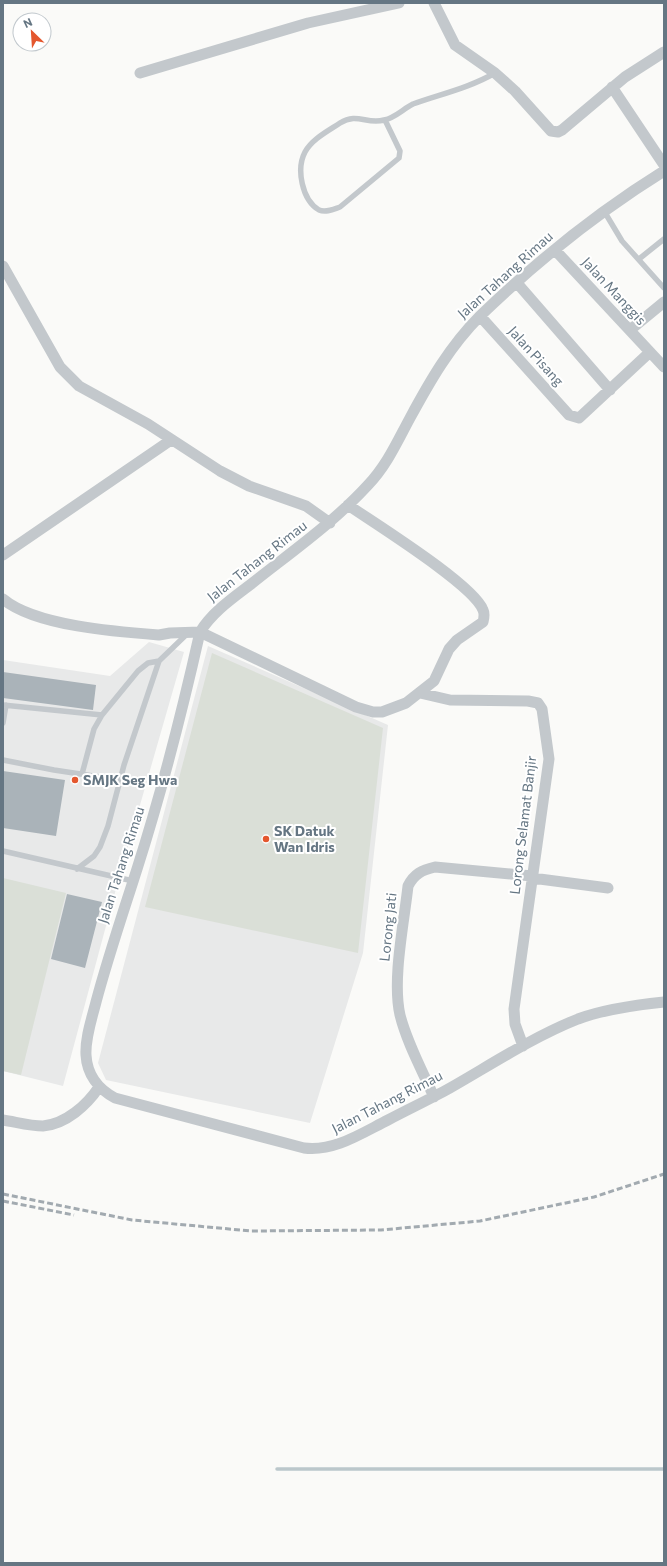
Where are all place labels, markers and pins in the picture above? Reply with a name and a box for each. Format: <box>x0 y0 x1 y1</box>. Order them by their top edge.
place label: SMJK Seg Hwa <box>83 771 177 788</box>
marker: SMJK Seg Hwa <box>70 775 80 785</box>
place label: SK Datuk Wan Idris <box>274 822 335 855</box>
marker: SK Datuk Wan Idris <box>261 834 271 844</box>

